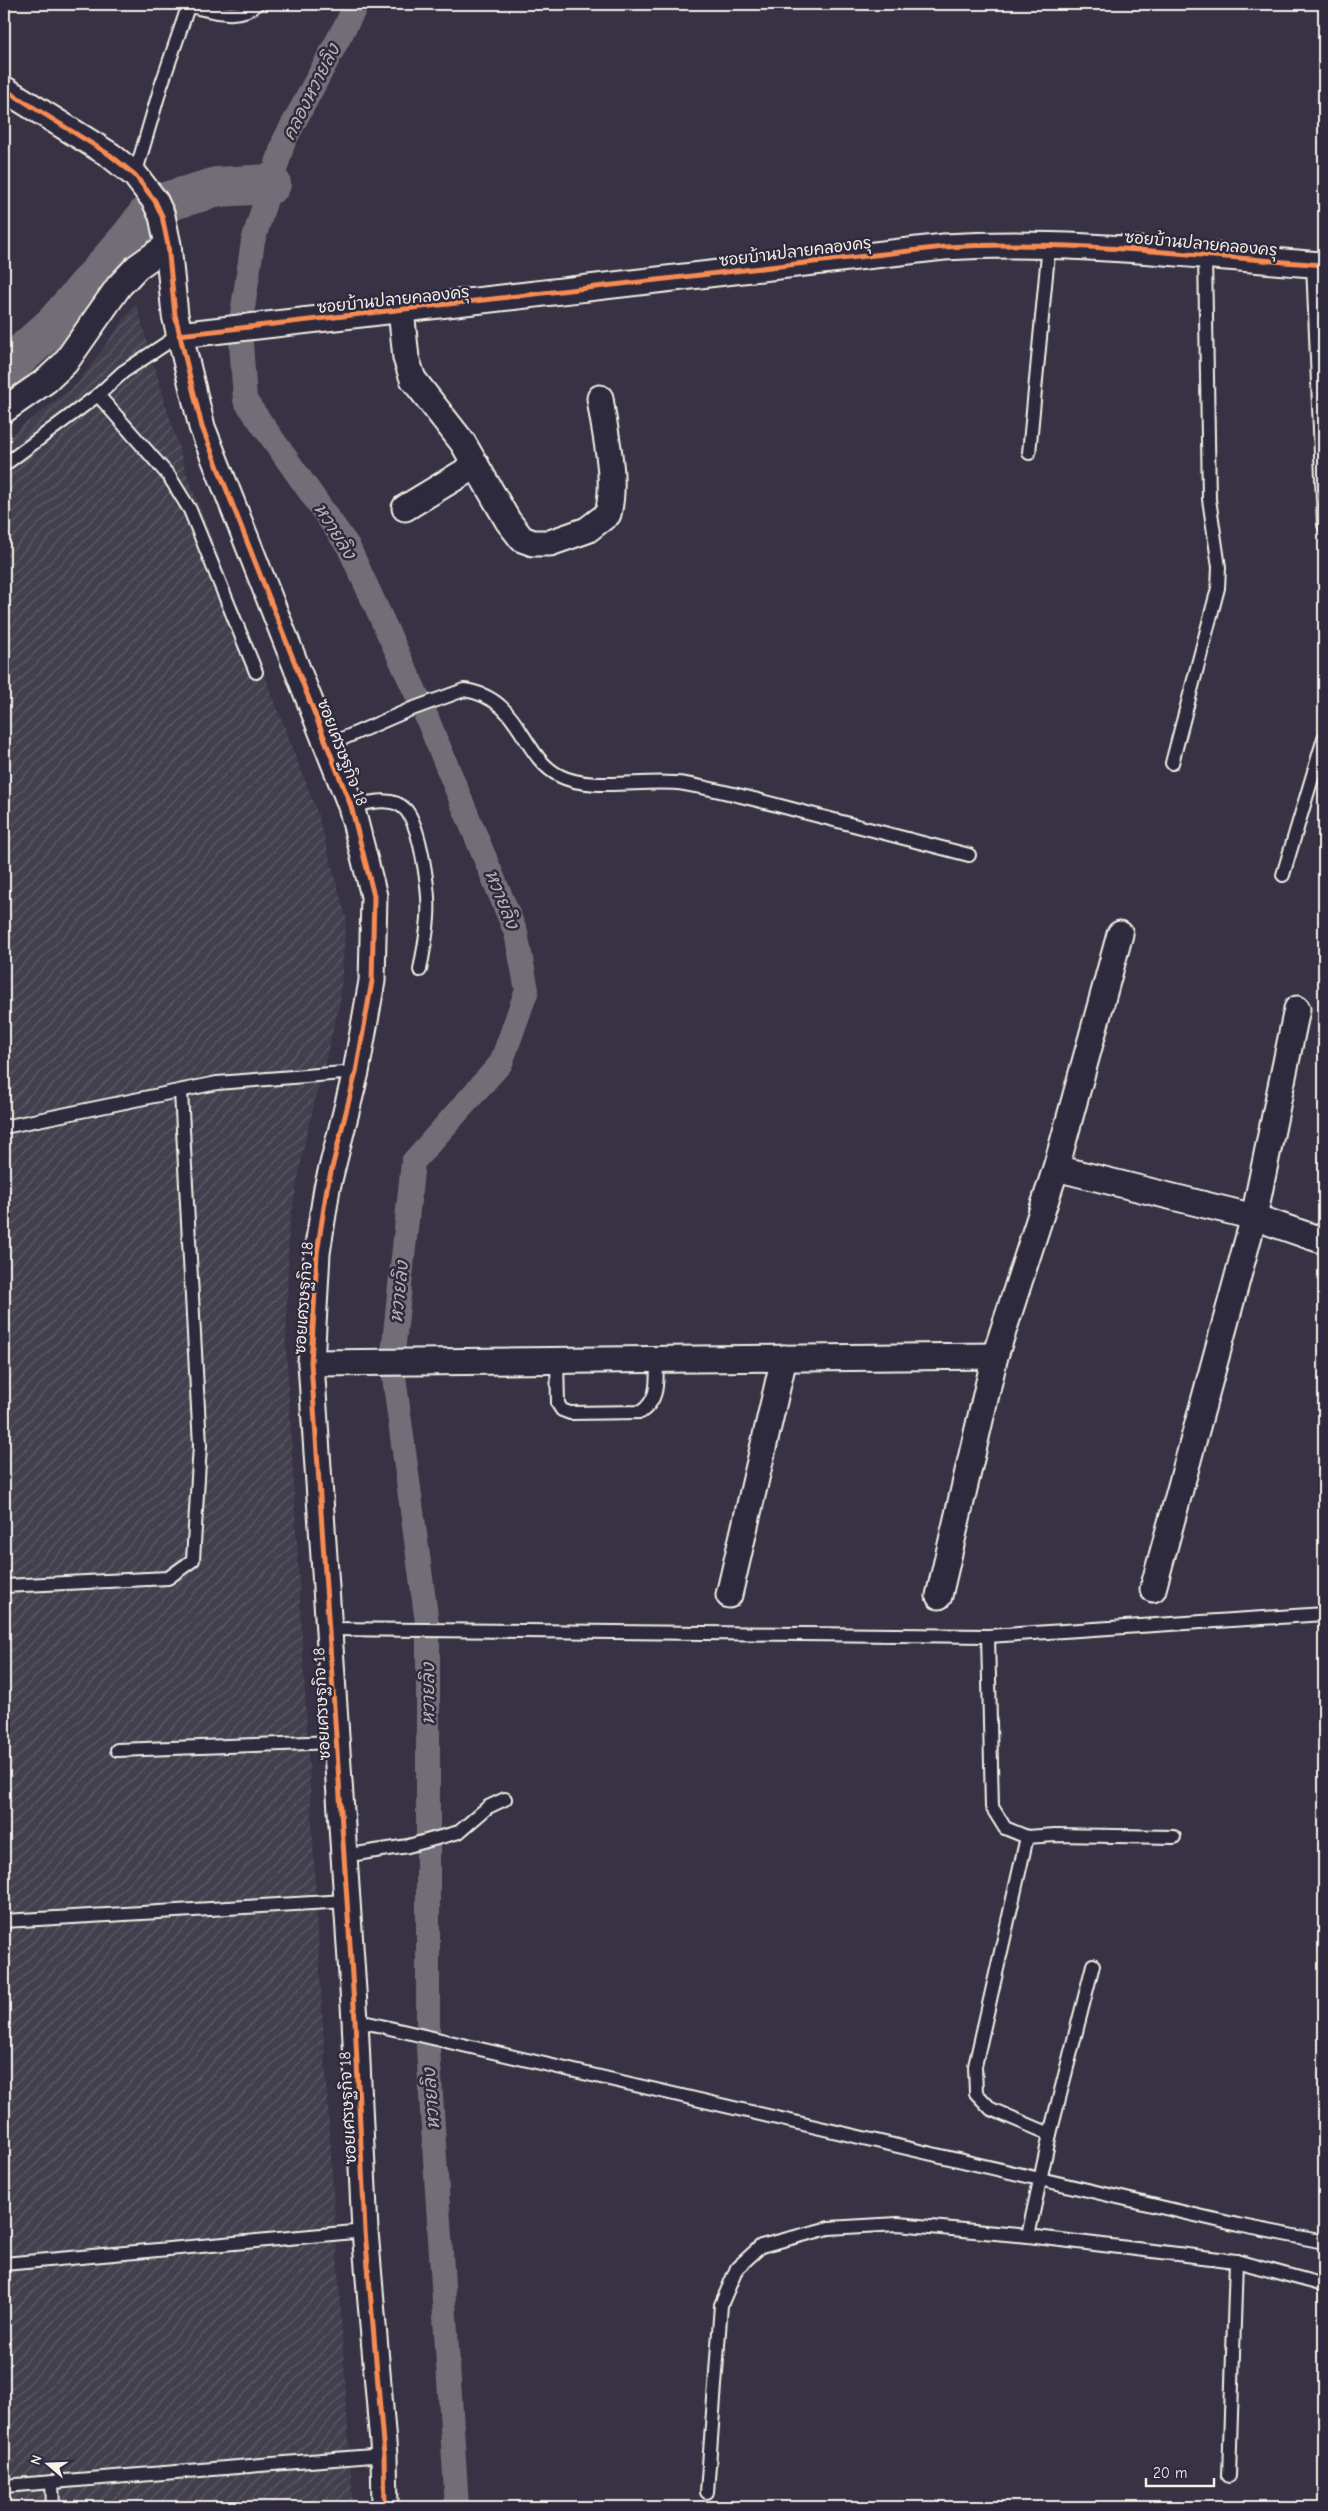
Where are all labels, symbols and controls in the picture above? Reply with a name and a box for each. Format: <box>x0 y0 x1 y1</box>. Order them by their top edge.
water label: คลองหวายลิง <box>278 39 345 143</box>
street label: ซอยบ้านปลายคลองครุ <box>1123 226 1278 263</box>
street label: ซอยบ้านปลายคลองครุ <box>718 232 873 273</box>
street label: ซอยบ้านปลายคลองครุ <box>316 281 471 320</box>
water label: หวายลิง <box>309 499 362 564</box>
street label: ซอยเศรษฐกิจ 18 <box>312 696 373 809</box>
water label: หวายลิง <box>480 866 524 933</box>
street label: ซอยเศรษฐกิจ 18 <box>289 1241 319 1355</box>
water label: หวายลิง <box>385 1259 413 1324</box>
street label: ซอยเศรษฐกิจ 18 <box>308 1647 336 1761</box>
water label: หวายลิง <box>417 1662 439 1725</box>
street label: ซอยเศรษฐกิจ 18 <box>334 2051 362 2165</box>
water label: หวายลิง <box>418 2066 444 2130</box>
north arrow <box>22 2438 72 2488</box>
text: N <box>27 2453 46 2467</box>
scale bar <box>1146 2456 1213 2488</box>
text: 20 m <box>1153 2464 1187 2482</box>

